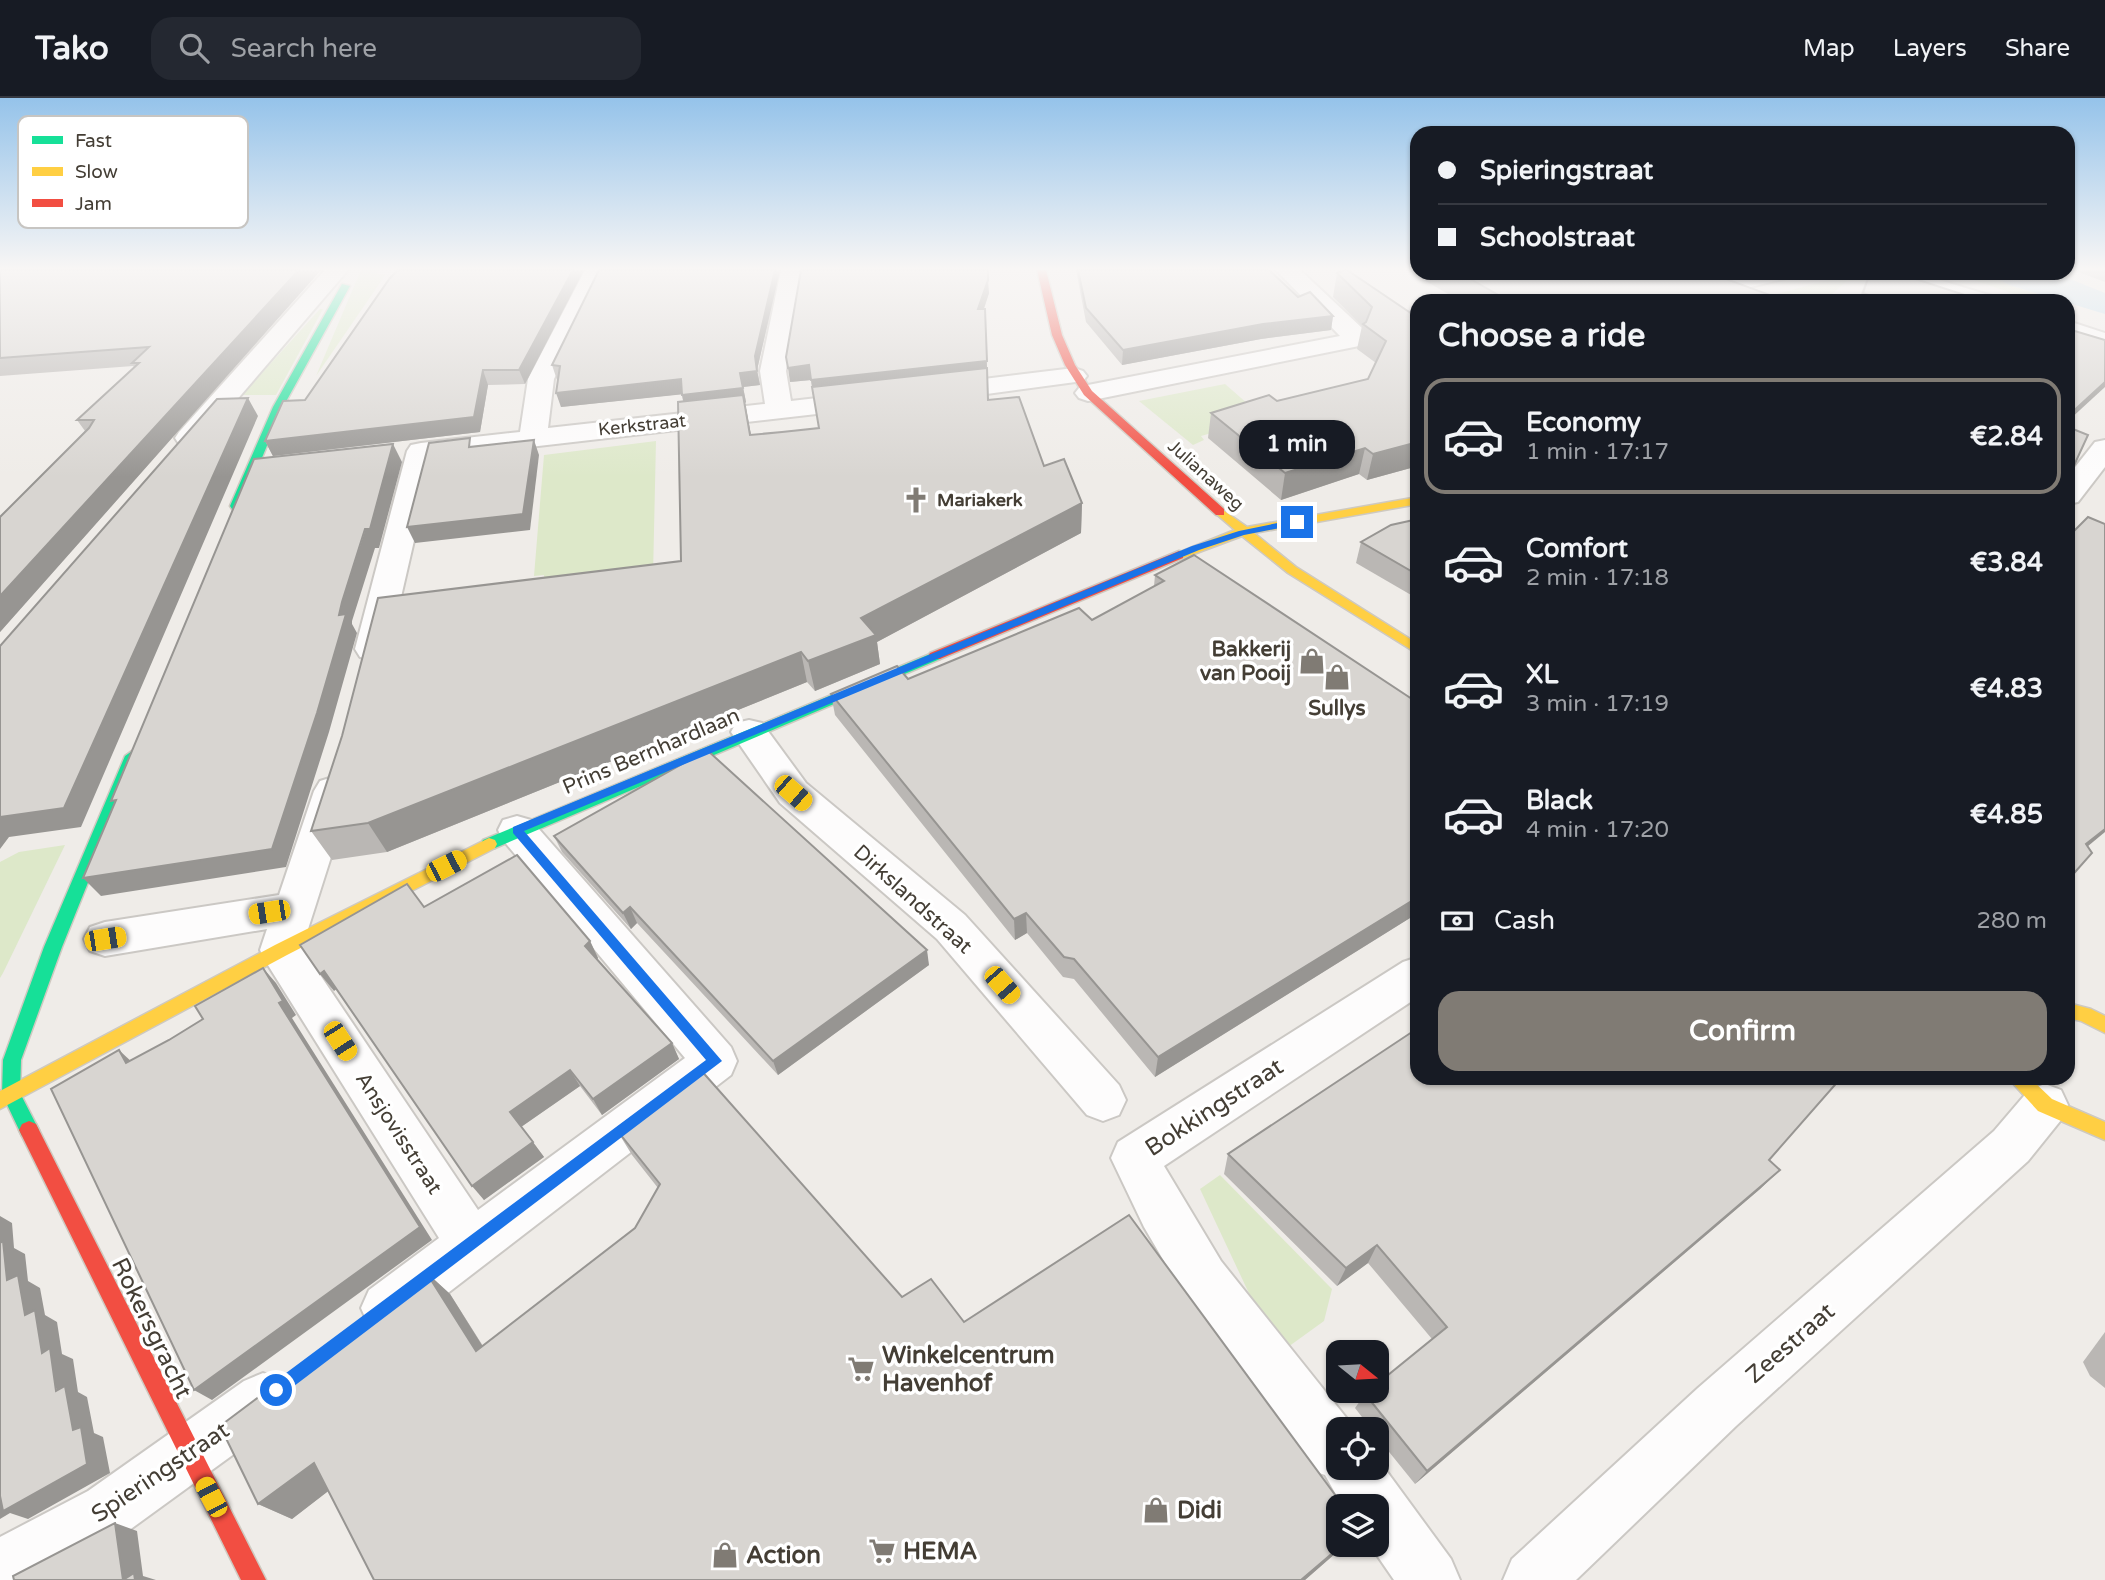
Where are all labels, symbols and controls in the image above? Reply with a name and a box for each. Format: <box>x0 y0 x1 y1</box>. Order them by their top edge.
search box <box>151 17 641 80</box>
text: Tako <box>35 29 109 68</box>
icon: search <box>175 29 213 67</box>
text: Search here <box>231 33 377 64</box>
text: Map <box>1803 34 1855 63</box>
text: Layers <box>1893 34 1967 63</box>
text: Share <box>2005 34 2070 63</box>
legend <box>18 116 248 228</box>
text: Fast <box>75 130 112 152</box>
text: Spieringstraat <box>1480 155 1653 186</box>
text: Slow <box>75 161 118 183</box>
text: Jam <box>75 193 112 215</box>
text: Schoolstraat <box>1480 222 1635 253</box>
text: Choose a ride <box>1438 317 1645 355</box>
icon: car <box>1442 405 1505 468</box>
text: Economy <box>1526 407 1641 438</box>
street label: Kerkstraat <box>597 409 687 441</box>
callout: 1 min <box>1239 420 1355 470</box>
text: €2.84 <box>1970 421 2043 452</box>
text: 1 min <box>1266 430 1328 458</box>
street label: Julianaweg <box>1163 435 1249 515</box>
text: 1 min · 17:17 <box>1526 438 1669 466</box>
church icon: Mariakerk <box>901 485 931 515</box>
place label: Mariakerk <box>937 489 1023 511</box>
route end <box>1281 506 1313 538</box>
icon: car <box>1442 531 1505 594</box>
text: Comfort <box>1526 533 1628 564</box>
text: €3.84 <box>1970 547 2043 578</box>
text: 2 min · 17:18 <box>1526 564 1669 592</box>
place label: Bakkerij van Pooij <box>1200 637 1291 686</box>
shop icon: Bakkerij van Pooij <box>1297 646 1327 676</box>
icon: car <box>1442 657 1505 720</box>
text: XL <box>1526 659 1558 690</box>
shop icon: Sullys <box>1322 662 1352 692</box>
text: €4.83 <box>1970 673 2043 704</box>
text: 3 min · 17:19 <box>1526 690 1669 718</box>
place label: Sullys <box>1308 696 1366 721</box>
street label: Prins Bernhardlaan <box>559 703 743 800</box>
car <box>771 771 816 815</box>
icon: car <box>1442 783 1505 846</box>
text: Black <box>1526 785 1593 816</box>
text: €4.85 <box>1970 799 2043 830</box>
text: 4 min · 17:20 <box>1526 816 1669 844</box>
street label: Dirkslandstraat <box>848 840 977 959</box>
car <box>423 847 470 885</box>
car <box>247 898 292 926</box>
icon: cash <box>1438 902 1476 940</box>
text: Cash <box>1494 905 1555 936</box>
text: 280 m <box>1977 907 2047 935</box>
car <box>83 925 128 953</box>
car <box>981 962 1024 1008</box>
button: Confirm <box>1438 991 2047 1071</box>
car <box>320 1018 361 1064</box>
street label: Bokkingstraat <box>1140 1052 1289 1163</box>
street label: Ansjovisstraat <box>350 1068 447 1199</box>
street label: Rokersgracht <box>105 1253 198 1403</box>
street label: Zeestraat <box>1740 1297 1841 1390</box>
north arrow <box>1326 1340 1390 1404</box>
map controls <box>1326 1340 1389 1557</box>
place label: Winkelcentrum Havenhof <box>882 1341 1055 1398</box>
supermarket icon: Winkelcentrum Havenhof <box>846 1354 876 1384</box>
route start <box>260 1374 292 1406</box>
street label: Spieringstraat <box>86 1416 235 1529</box>
button: locate <box>1326 1417 1389 1480</box>
car <box>192 1474 231 1520</box>
button: layers <box>1326 1494 1389 1557</box>
shop icon: Didi <box>1141 1495 1171 1525</box>
place label: Didi <box>1177 1496 1222 1525</box>
supermarket icon: HEMA <box>867 1536 897 1566</box>
place label: HEMA <box>903 1537 978 1566</box>
shop icon: Action <box>710 1540 740 1570</box>
place label: Action <box>746 1541 821 1570</box>

